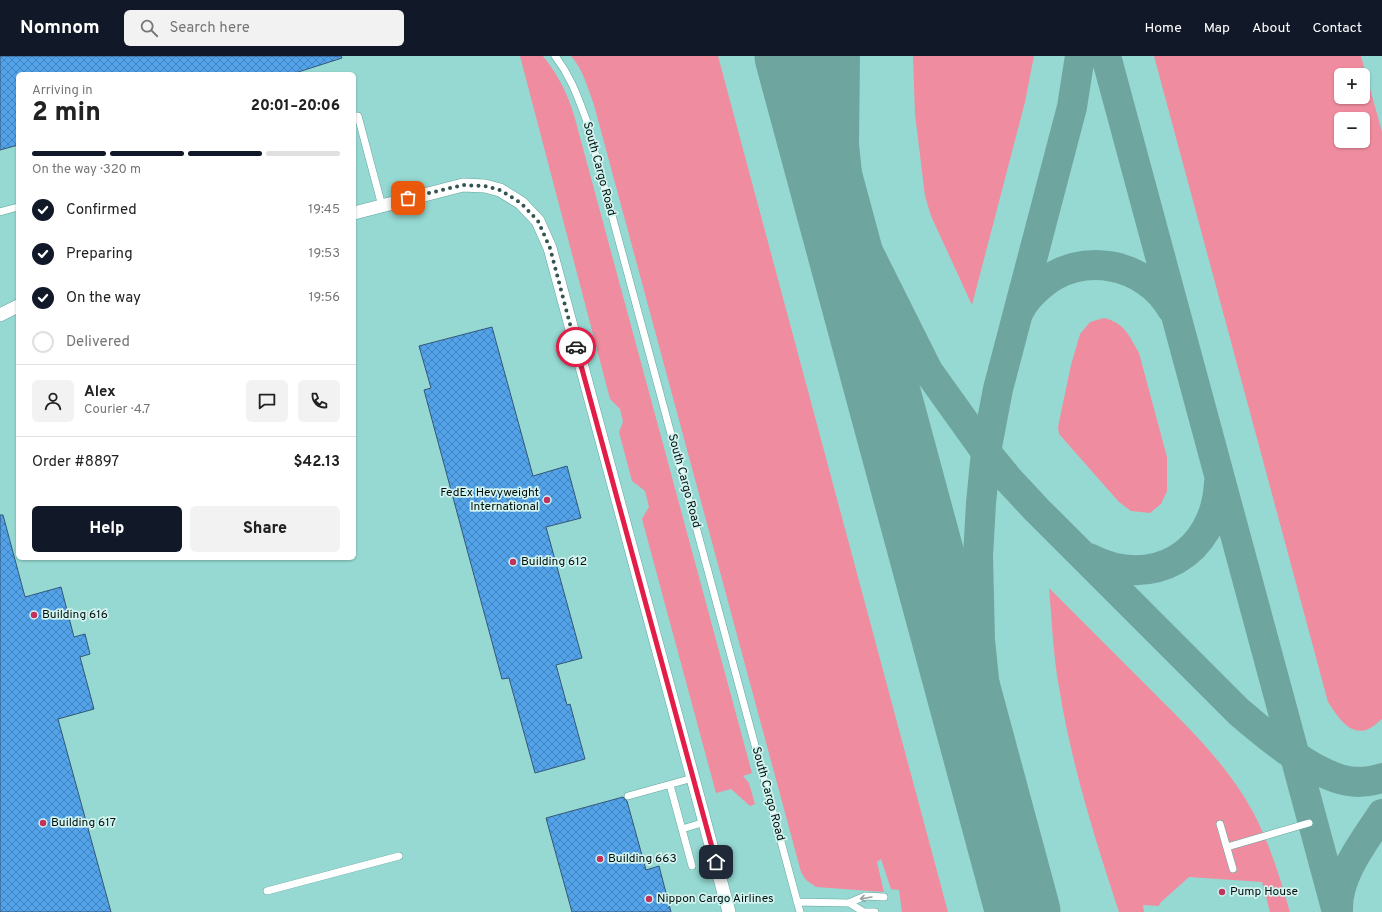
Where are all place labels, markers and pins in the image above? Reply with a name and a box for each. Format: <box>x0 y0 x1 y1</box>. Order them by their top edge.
pin <box>391 181 425 215</box>
place label: FedEx Hevyweight International <box>440 485 539 515</box>
marker: FedEx Hevyweight International <box>542 495 552 505</box>
place label: Building 612 <box>521 554 587 570</box>
marker: Building 612 <box>508 557 518 567</box>
place label: Building 616 <box>42 607 108 623</box>
marker: Building 616 <box>29 610 39 620</box>
place label: Building 617 <box>51 815 116 831</box>
marker: Building 617 <box>38 818 48 828</box>
pin <box>699 845 733 879</box>
place label: Building 663 <box>608 851 677 867</box>
marker: Building 663 <box>595 854 605 864</box>
place label: Pump House <box>1230 884 1298 900</box>
marker: Pump House <box>1217 887 1227 897</box>
place label: Nippon Cargo Airlines <box>657 891 774 907</box>
marker: Nippon Cargo Airlines <box>644 894 654 904</box>

